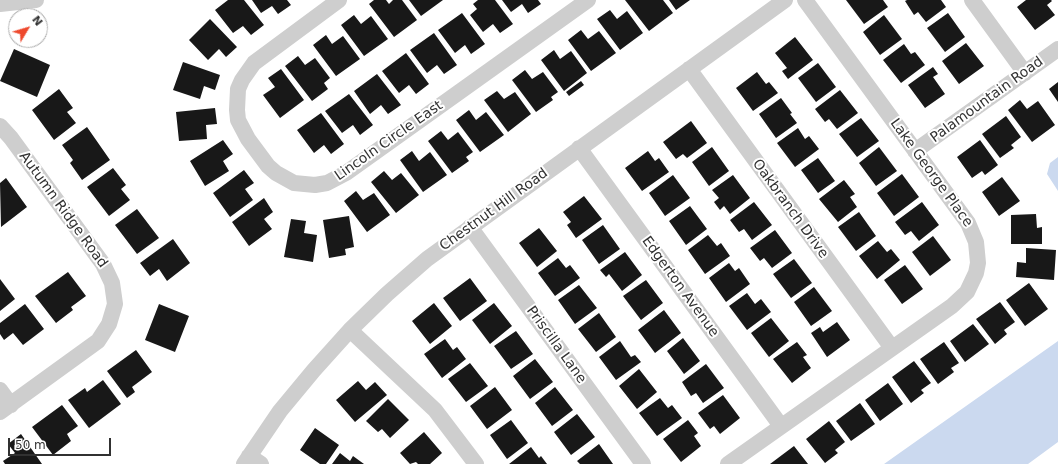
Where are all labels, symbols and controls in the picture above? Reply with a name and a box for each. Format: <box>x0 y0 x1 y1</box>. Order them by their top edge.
north arrow <box>8 8 48 48</box>
text: N <box>29 13 45 29</box>
street label: Palamountain Road <box>927 53 1047 147</box>
street label: Lincoln Circle East <box>332 97 446 185</box>
street label: Lake George Place <box>886 116 976 230</box>
street label: Autumn Ridge Road <box>15 149 111 271</box>
street label: Oakbranch Drive <box>748 156 832 262</box>
street label: Chestnut Hill Road <box>437 165 551 255</box>
street label: Edgerton Avenue <box>638 233 722 341</box>
street label: Priscilla Lane <box>522 303 590 387</box>
scale bar <box>10 430 113 456</box>
text: 50 m <box>15 438 46 452</box>

